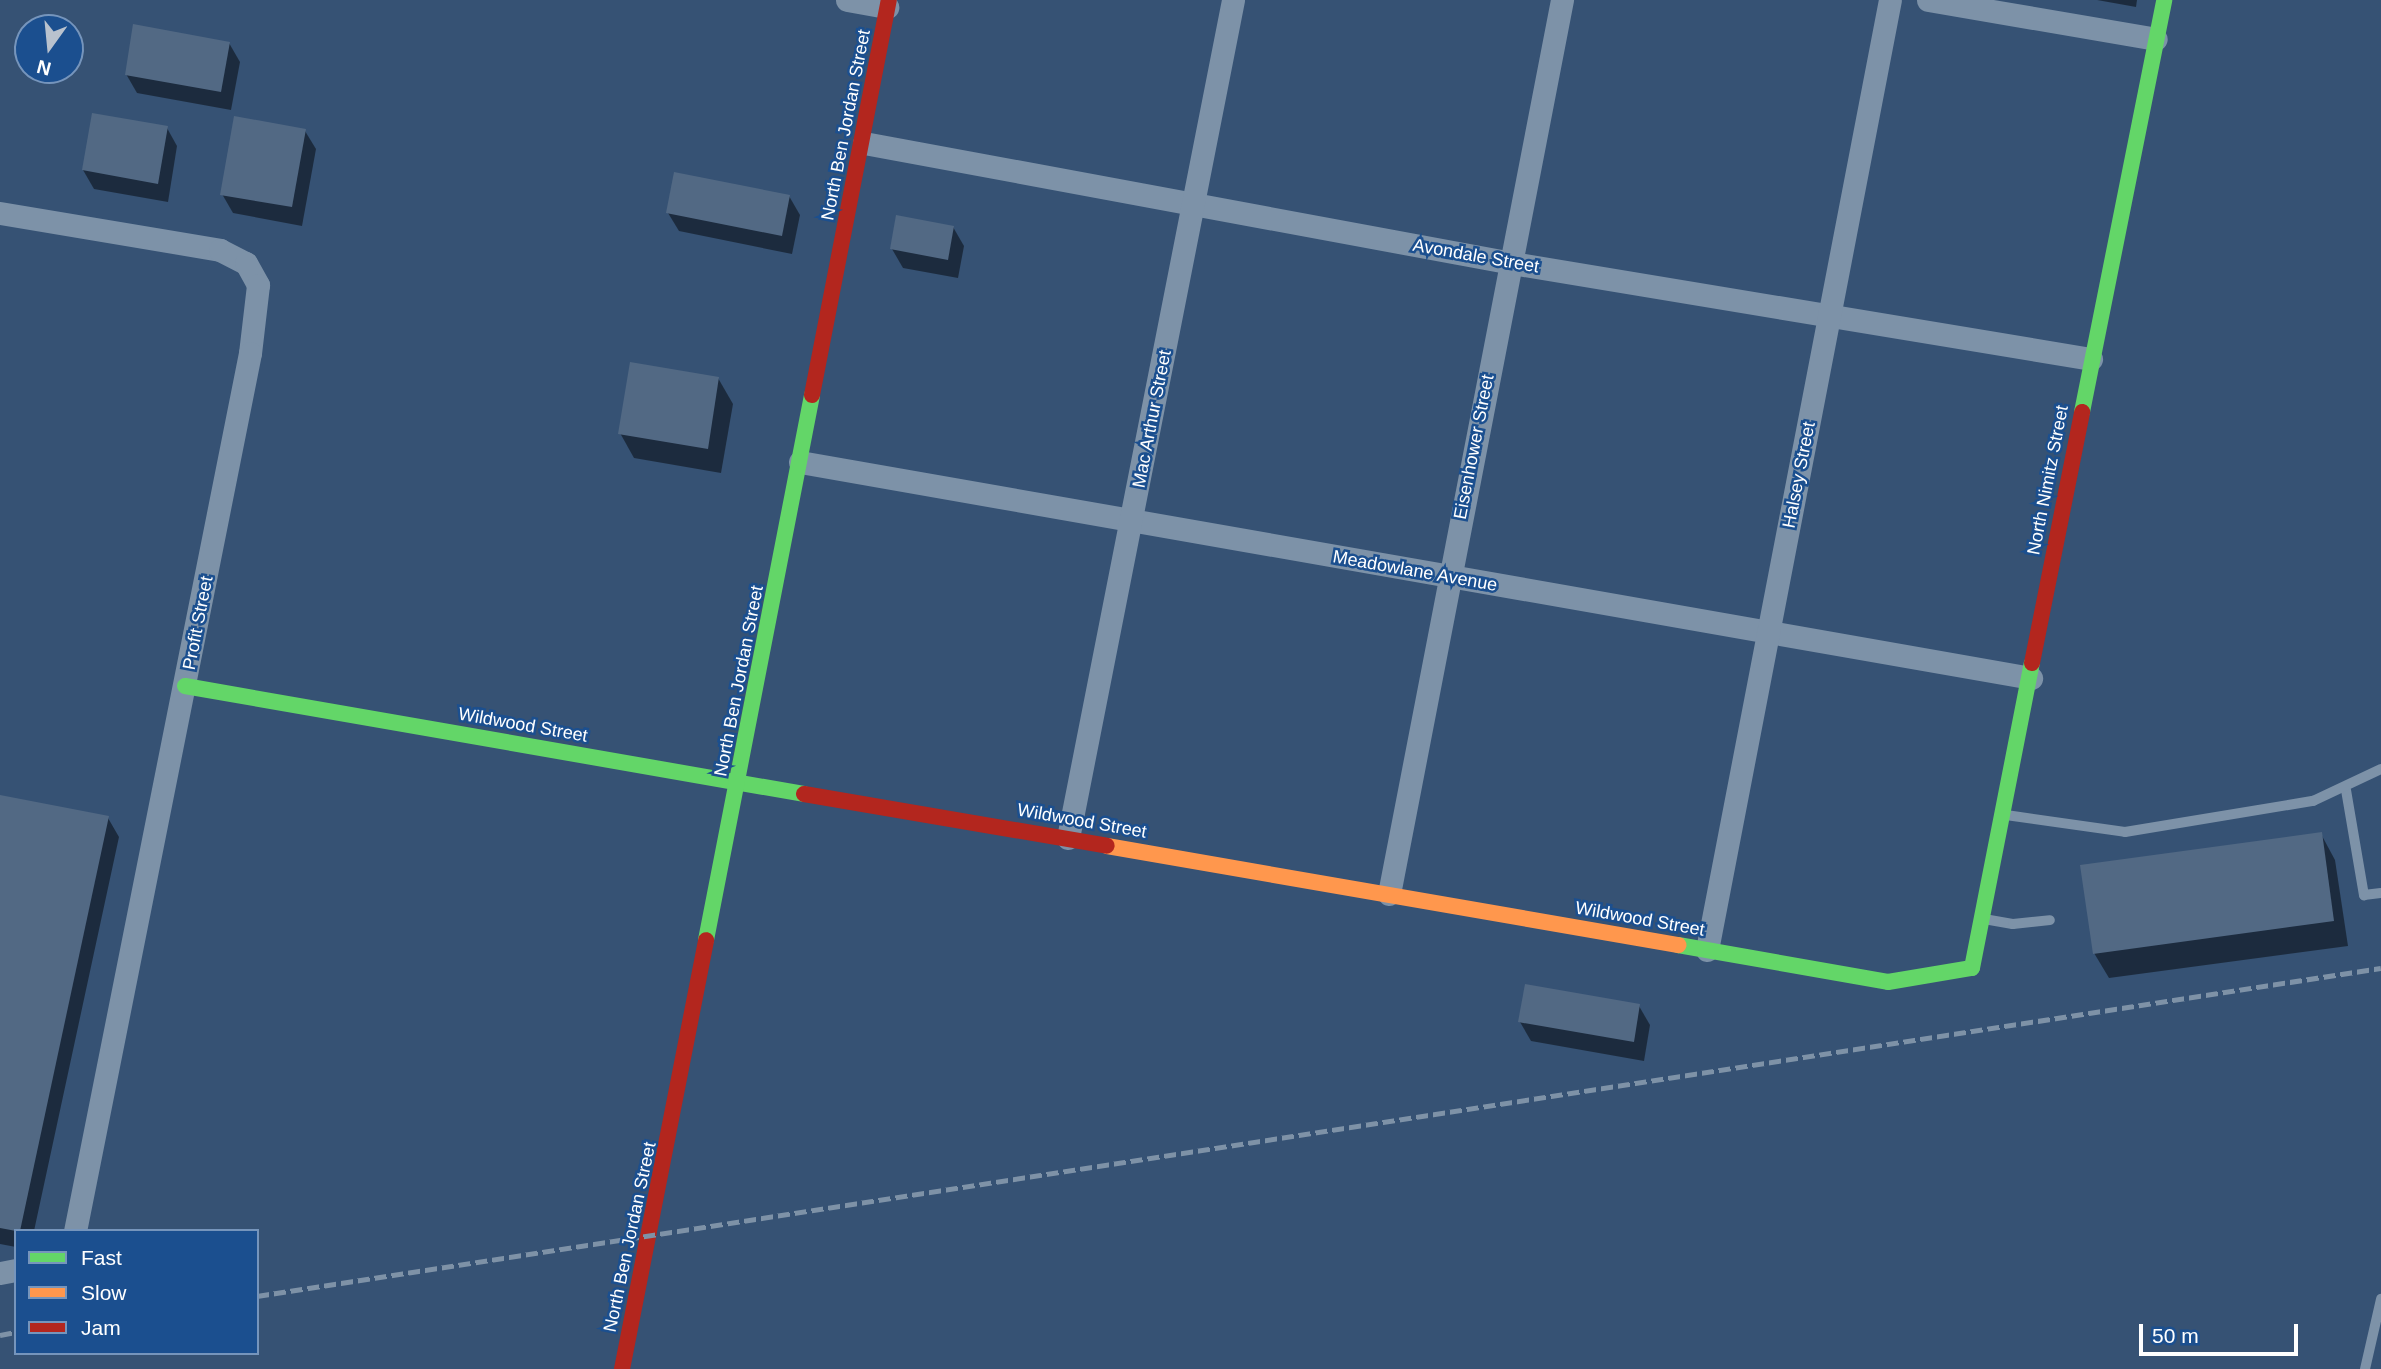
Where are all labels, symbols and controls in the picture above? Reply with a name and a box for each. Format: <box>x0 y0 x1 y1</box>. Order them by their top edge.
north arrow <box>14 14 84 84</box>
street label: North Ben Jordan Street <box>817 28 875 222</box>
text: N <box>35 56 53 80</box>
street label: Avondale Street <box>1411 234 1541 278</box>
street label: Mac Arthur Street <box>1128 348 1176 490</box>
street label: Eisenhower Street <box>1449 373 1499 521</box>
street label: North Nimitz Street <box>2023 403 2073 557</box>
street label: Halsey Street <box>1778 420 1820 530</box>
street label: Meadowlane Avenue <box>1331 546 1499 596</box>
street label: Profit Street <box>178 574 218 672</box>
street label: North Ben Jordan Street <box>710 584 768 778</box>
street label: Wildwood Street <box>457 703 589 747</box>
street label: Wildwood Street <box>1016 799 1148 843</box>
street label: Wildwood Street <box>1574 897 1706 941</box>
street label: North Ben Jordan Street <box>599 1140 661 1334</box>
legend <box>14 1229 259 1355</box>
text: Fast <box>81 1246 122 1269</box>
text: Slow <box>81 1281 127 1304</box>
scale bar <box>2143 1310 2302 1354</box>
text: Jam <box>81 1316 121 1339</box>
text: 50 m <box>2152 1324 2199 1347</box>

